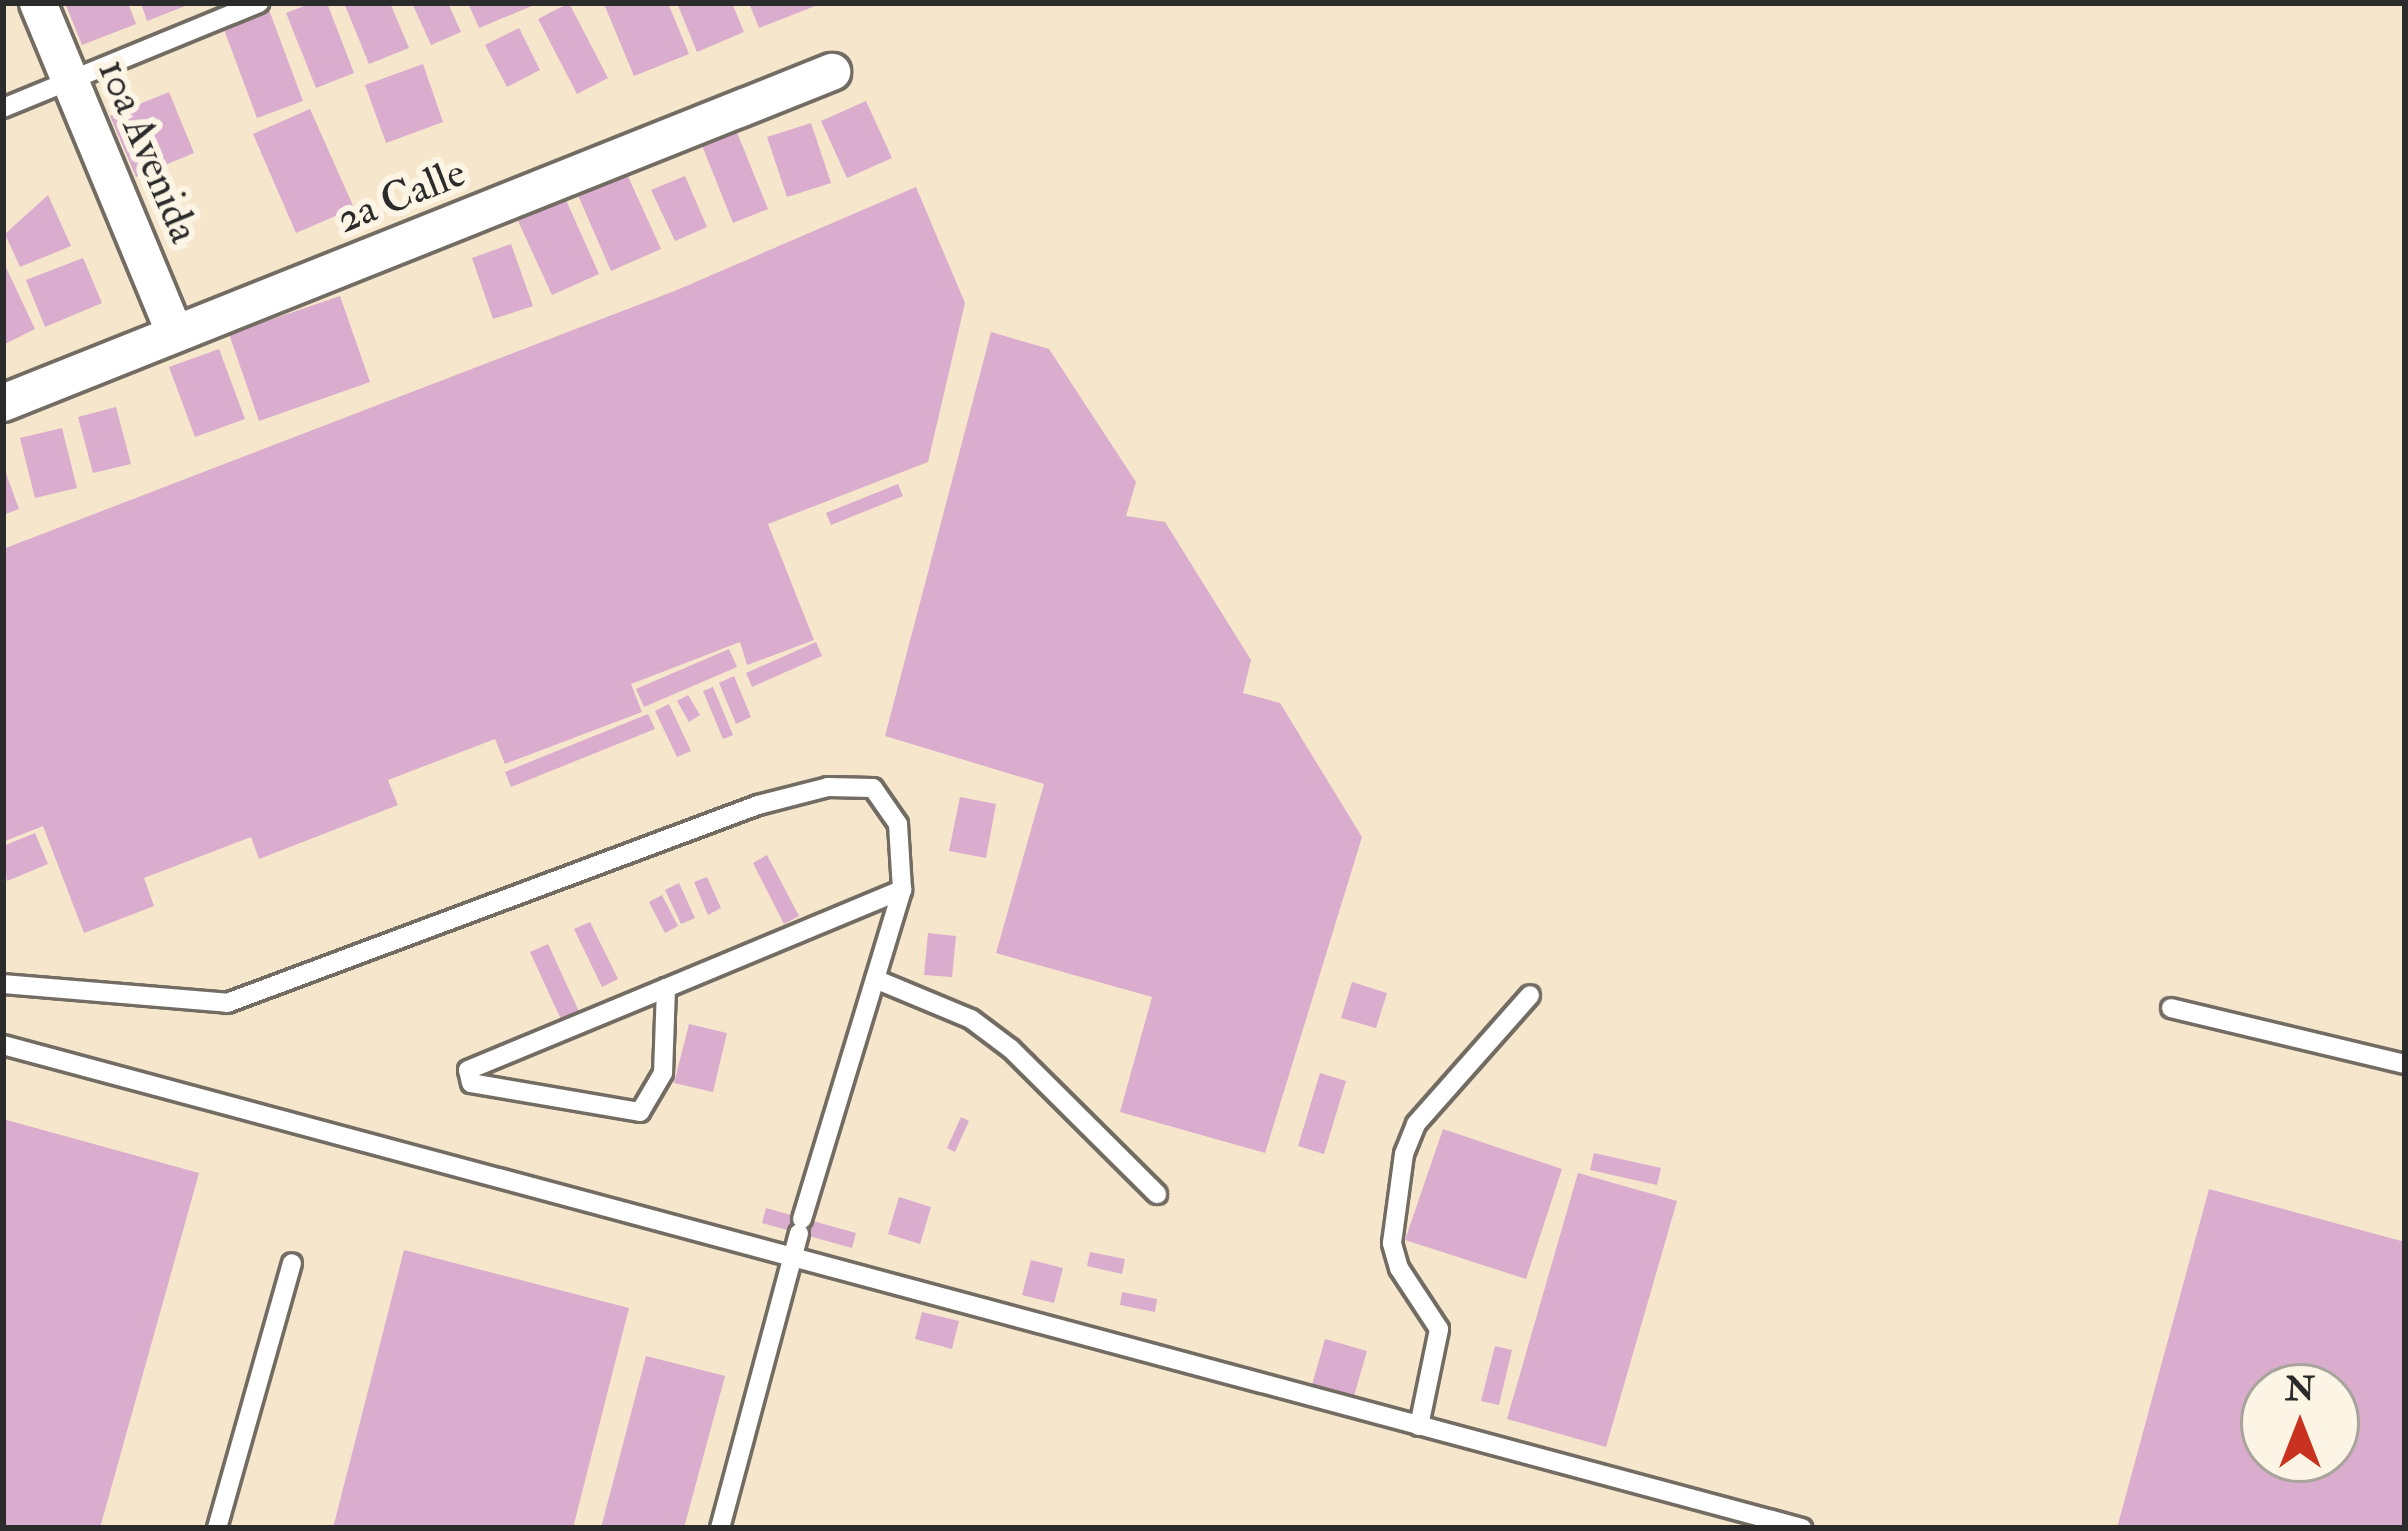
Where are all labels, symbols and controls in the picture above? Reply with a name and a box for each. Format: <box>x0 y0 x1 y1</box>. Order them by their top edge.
street label: 10a Avenida <box>87 52 209 250</box>
street label: 2a Calle <box>329 148 473 244</box>
north arrow <box>2240 1363 2360 1483</box>
text: N <box>2285 1369 2315 1410</box>

